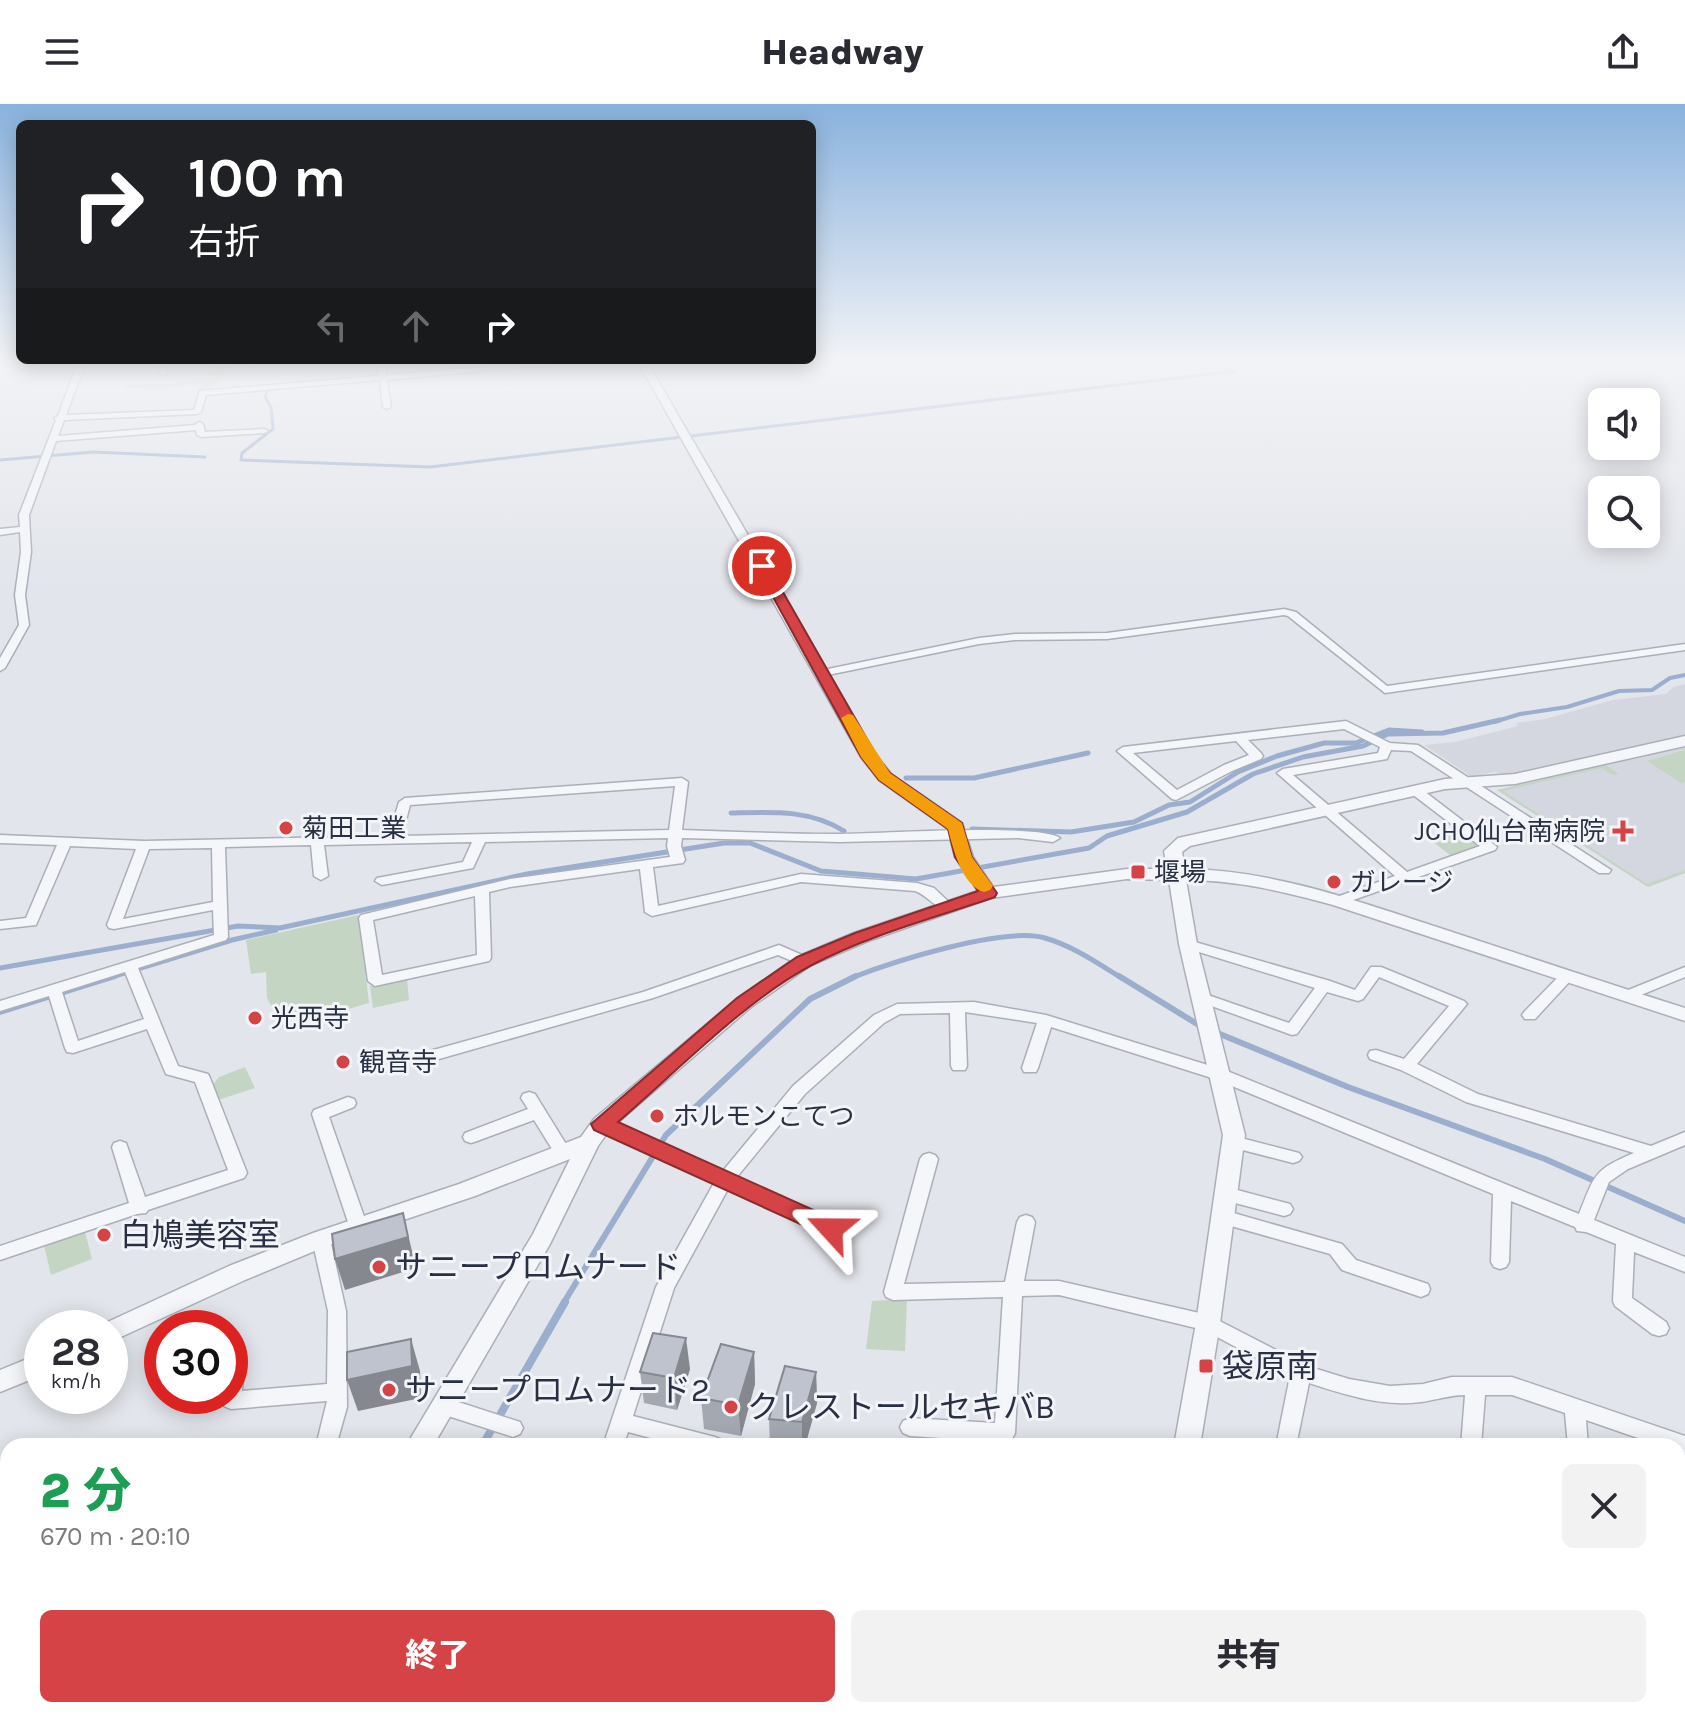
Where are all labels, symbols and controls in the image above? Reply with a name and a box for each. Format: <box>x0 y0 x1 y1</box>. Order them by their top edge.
icon: menu <box>40 30 84 74</box>
icon: share <box>1601 30 1645 74</box>
text: Headway <box>761 31 924 73</box>
text: 100 m <box>188 145 346 210</box>
icon: right <box>56 152 160 256</box>
text: 右折 <box>188 221 260 263</box>
icon: left <box>310 304 354 348</box>
icon: ahead <box>394 304 438 348</box>
icon: right <box>478 304 522 348</box>
map controls <box>1588 388 1660 548</box>
button: sound <box>1588 388 1660 460</box>
button: search <box>1588 476 1660 548</box>
pin <box>728 532 796 600</box>
icon: arrive <box>740 544 784 588</box>
place label: 菊田工業 <box>302 813 406 844</box>
place label: JCHO仙台南病院 <box>1414 816 1605 847</box>
marker: 菊田工業 <box>277 819 295 837</box>
marker: JCHO仙台南病院 <box>1612 820 1634 842</box>
place label: 堰場 <box>1154 857 1206 888</box>
marker: 堰場 <box>1129 863 1147 881</box>
place label: ガレージ <box>1350 867 1453 898</box>
marker: ガレージ <box>1325 873 1343 891</box>
place label: 光西寺 <box>271 1003 349 1034</box>
marker: 光西寺 <box>246 1009 264 1027</box>
place label: 観音寺 <box>359 1047 437 1078</box>
marker: 観音寺 <box>334 1053 352 1071</box>
place label: ホルモンこてつ <box>673 1101 854 1132</box>
marker: ホルモンこてつ <box>648 1107 666 1125</box>
position arrow <box>789 1187 873 1271</box>
place label: 白鳩美容室 <box>120 1217 280 1254</box>
marker: 白鳩美容室 <box>95 1226 113 1244</box>
place label: サニープロムナード <box>395 1249 681 1286</box>
marker: サニープロムナード <box>370 1258 388 1276</box>
speed limit sign: 30 <box>144 1310 248 1414</box>
text: 28 <box>51 1328 101 1375</box>
place label: 袋原南 <box>1222 1348 1318 1385</box>
marker: 袋原南 <box>1197 1357 1215 1375</box>
text: km/h <box>51 1370 101 1393</box>
place label: サニープロムナード2 <box>405 1372 710 1409</box>
marker: サニープロムナード2 <box>380 1381 398 1399</box>
place label: クレストールセキバB <box>747 1389 1055 1426</box>
marker: クレストールセキバB <box>722 1398 740 1416</box>
text: 2 分 <box>40 1463 131 1519</box>
button: close <box>1562 1464 1646 1548</box>
text: 670 m · 20:10 <box>40 1521 191 1552</box>
button: 終了 <box>40 1610 835 1702</box>
button: 共有 <box>851 1610 1646 1702</box>

